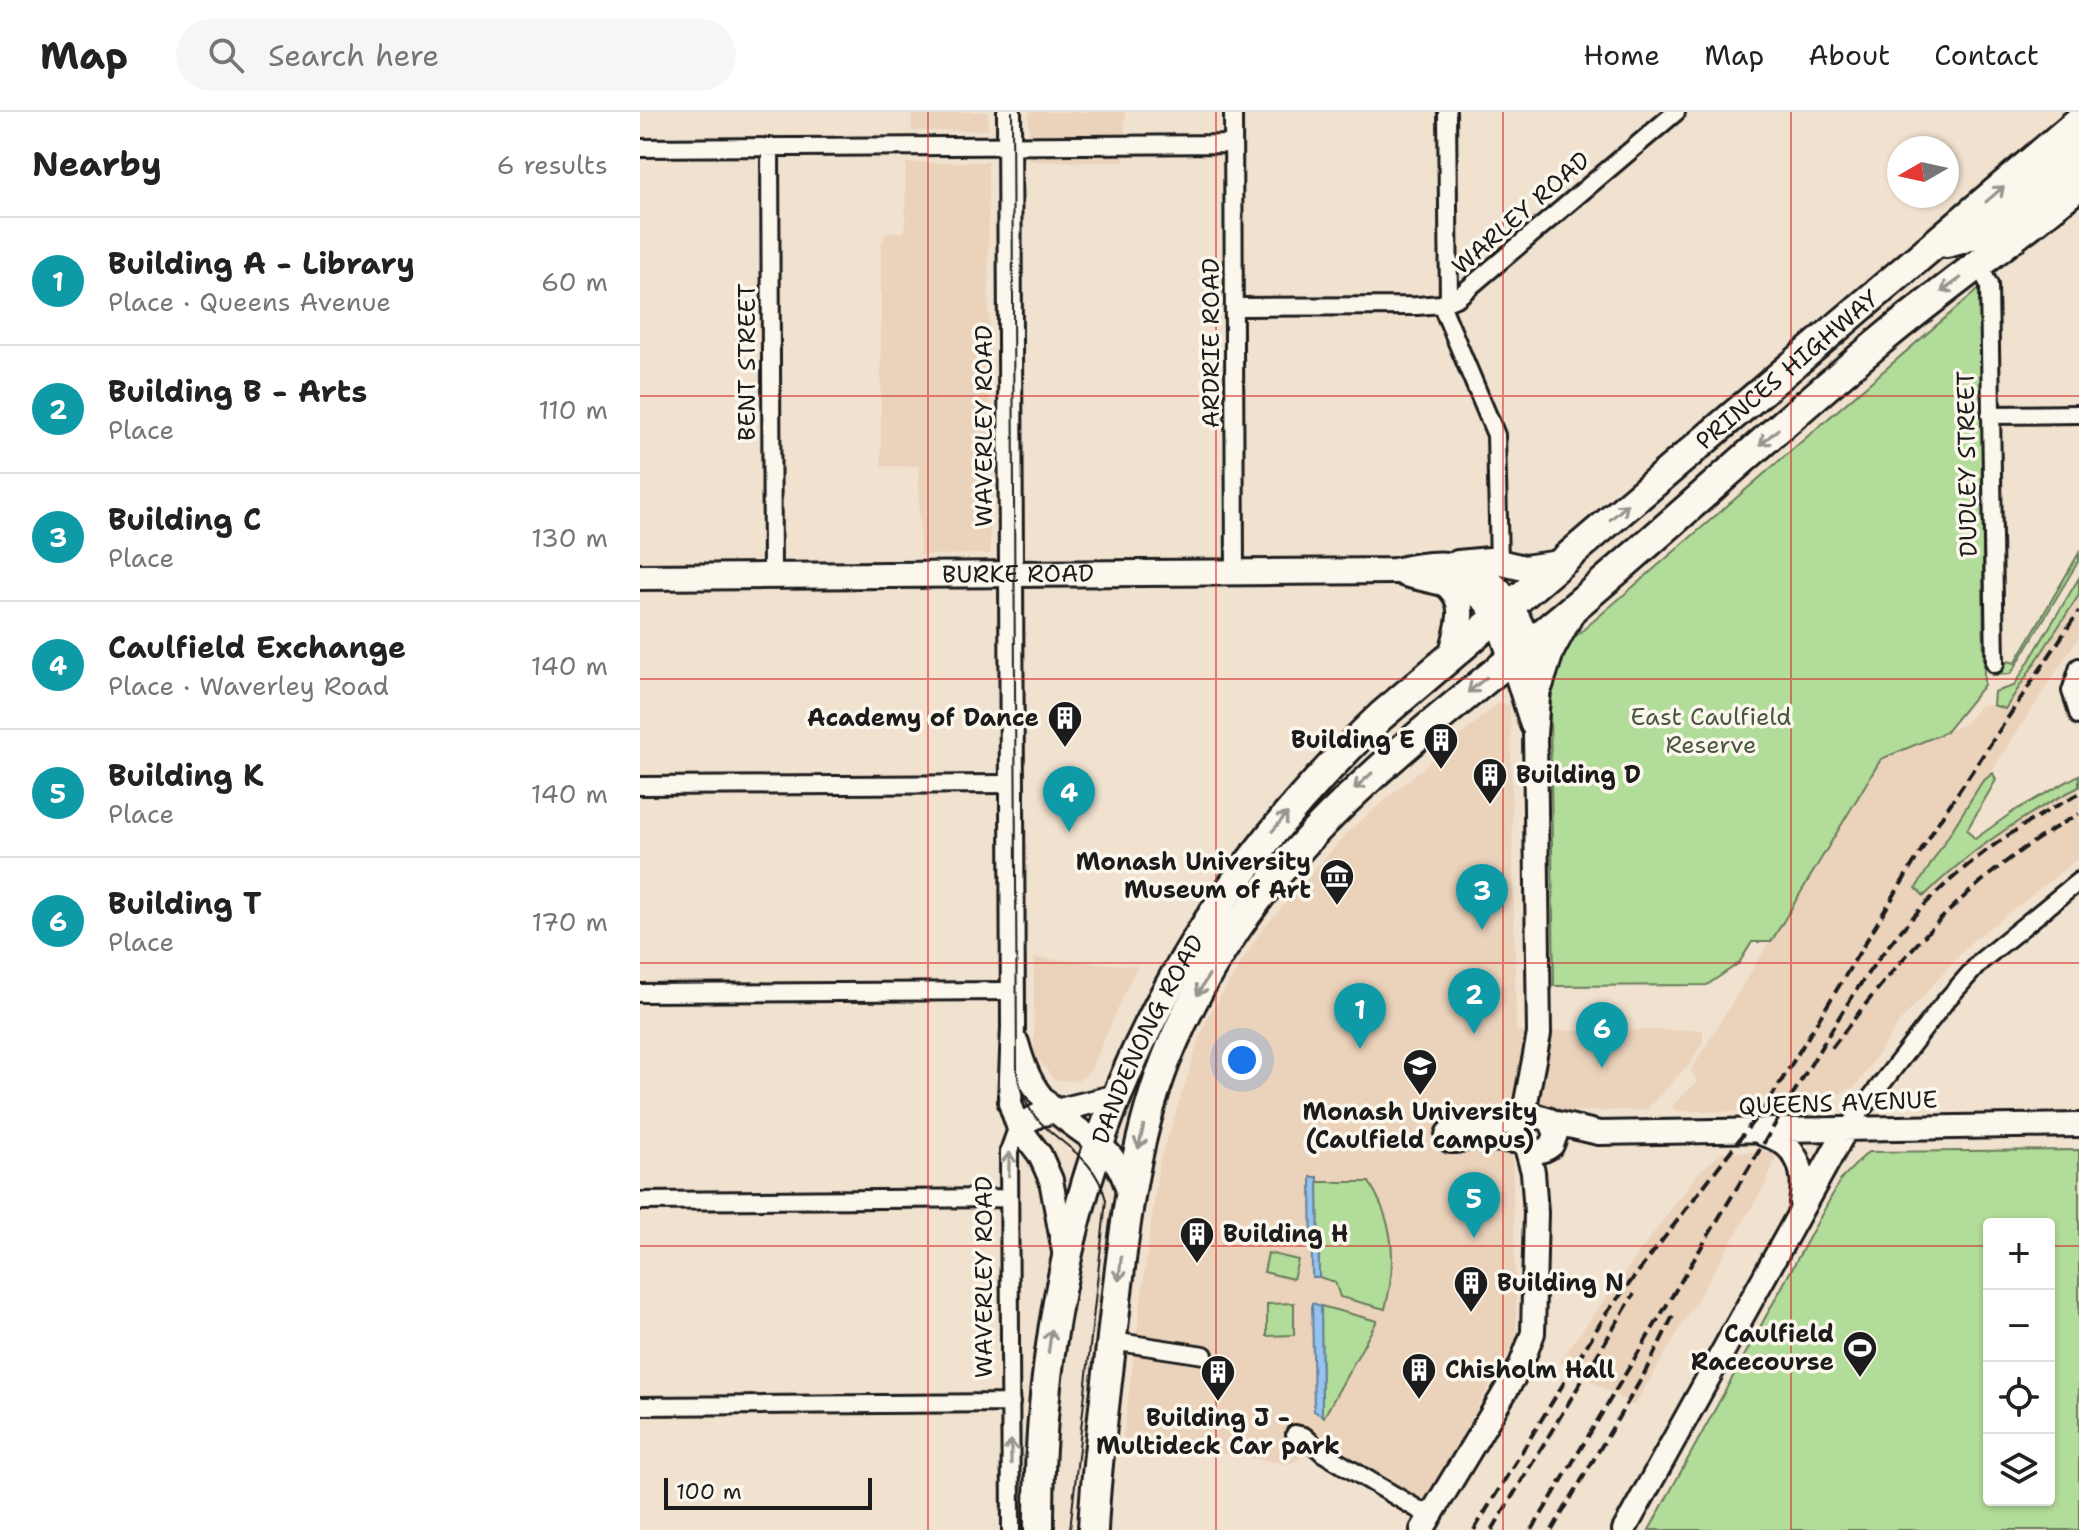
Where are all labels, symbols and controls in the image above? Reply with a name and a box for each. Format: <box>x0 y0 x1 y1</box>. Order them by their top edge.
search box <box>176 19 736 91</box>
text: Map <box>40 30 128 81</box>
icon: search <box>204 33 248 77</box>
text: Search here <box>268 35 439 76</box>
text: Home <box>1583 36 1660 74</box>
text: Map <box>1704 36 1764 74</box>
text: About <box>1808 36 1890 74</box>
text: Contact <box>1934 36 2039 74</box>
north arrow <box>1887 136 1959 208</box>
text: Nearby <box>32 141 162 187</box>
street label: WARLEY ROAD <box>1445 144 1597 282</box>
text: 6 results <box>496 147 608 182</box>
one-way arrow <box>1985 185 2005 203</box>
text: Building A - Library <box>108 243 415 284</box>
street label: ARDRIE ROAD <box>1195 258 1227 428</box>
text: 1 <box>52 264 64 299</box>
text: 60 m <box>541 264 608 299</box>
one-way arrow <box>1941 277 1963 293</box>
street label: PRINCES HIGHWAY <box>1689 282 1886 457</box>
street label: BENT STREET <box>731 283 763 441</box>
text: Place · Queens Avenue <box>108 284 391 319</box>
street label: WAVERLEY ROAD <box>968 325 1000 527</box>
street label: DUDLEY STREET <box>1949 370 1985 557</box>
text: Building B - Arts <box>108 371 367 412</box>
text: 2 <box>49 392 67 427</box>
text: 110 m <box>538 392 608 427</box>
text: Place <box>108 412 174 447</box>
one-way arrow <box>1759 428 1780 446</box>
text: Building C <box>108 499 261 540</box>
one-way arrow <box>1608 503 1629 521</box>
text: 3 <box>49 520 67 555</box>
text: 130 m <box>531 520 608 555</box>
text: Place <box>108 540 174 575</box>
street label: BURKE ROAD <box>942 557 1094 591</box>
text: Caulfield Exchange <box>108 627 406 668</box>
text: 4 <box>49 648 67 683</box>
text: 140 m <box>531 648 608 683</box>
text: Place · Waverley Road <box>108 668 389 703</box>
one-way arrow <box>1468 676 1488 694</box>
building icon: Academy of Dance <box>1046 699 1084 749</box>
park label: East Caulfield Reserve <box>1631 701 1791 761</box>
place label: Academy of Dance <box>807 702 1039 734</box>
building icon: Building E <box>1422 721 1460 771</box>
place label: Building E <box>1291 724 1415 756</box>
text: Building K <box>108 755 264 796</box>
building icon: Building D <box>1471 756 1509 806</box>
place label: Building D <box>1516 759 1641 791</box>
pin: 4 <box>1043 766 1095 832</box>
one-way arrow <box>1353 772 1373 791</box>
text: 5 <box>50 776 66 811</box>
text: 140 m <box>531 776 608 811</box>
text: Place <box>108 796 174 831</box>
one-way arrow <box>1271 812 1289 833</box>
place label: Monash University Museum of Art <box>1076 846 1311 906</box>
museum icon: Monash University Museum of Art <box>1318 857 1356 907</box>
pin: 3 <box>1456 864 1508 930</box>
text: Building T <box>108 883 262 924</box>
text: 6 <box>49 904 67 939</box>
text: 170 m <box>531 904 608 939</box>
text: Place <box>108 924 174 959</box>
street label: DANDENONG ROAD <box>1084 929 1212 1148</box>
pin: 2 <box>1448 968 1500 1034</box>
one-way arrow <box>1195 973 1211 996</box>
pin: 1 <box>1334 983 1386 1049</box>
pin: 6 <box>1576 1002 1628 1068</box>
your location <box>1222 1040 1262 1080</box>
school or university icon: Monash University (Caulfield campus) <box>1401 1047 1439 1097</box>
street label: QUEENS AVENUE <box>1738 1084 1938 1122</box>
place label: Monash University (Caulfield campus) <box>1302 1096 1538 1156</box>
one-way arrow <box>1133 1124 1148 1150</box>
one-way arrow <box>1001 1151 1017 1178</box>
pin: 5 <box>1448 1172 1500 1238</box>
street label: WAVERLEY ROAD <box>968 1176 1000 1378</box>
building icon: Building H <box>1178 1215 1216 1265</box>
place label: Building H <box>1223 1218 1348 1250</box>
map controls <box>1983 1218 2055 1506</box>
button: + <box>1983 1218 2055 1290</box>
one-way arrow <box>1112 1256 1127 1281</box>
building icon: Building N <box>1452 1264 1490 1314</box>
place label: Building N <box>1497 1267 1624 1299</box>
button: − <box>1983 1290 2055 1362</box>
place label: Caulfield Racecourse <box>1691 1318 1834 1378</box>
one-way arrow <box>1043 1329 1058 1354</box>
sports icon: Caulfield Racecourse <box>1841 1329 1879 1379</box>
building icon: Chisholm Hall <box>1400 1351 1438 1401</box>
building icon: Building J - Multideck Car park <box>1199 1353 1237 1403</box>
place label: Chisholm Hall <box>1445 1354 1615 1386</box>
button: locate <box>1983 1362 2055 1434</box>
place label: Building J - Multideck Car park <box>1096 1402 1340 1462</box>
button: layers <box>1983 1434 2055 1506</box>
one-way arrow <box>1003 1439 1019 1466</box>
scale bar <box>664 1474 872 1510</box>
text: 100 m <box>676 1477 742 1506</box>

